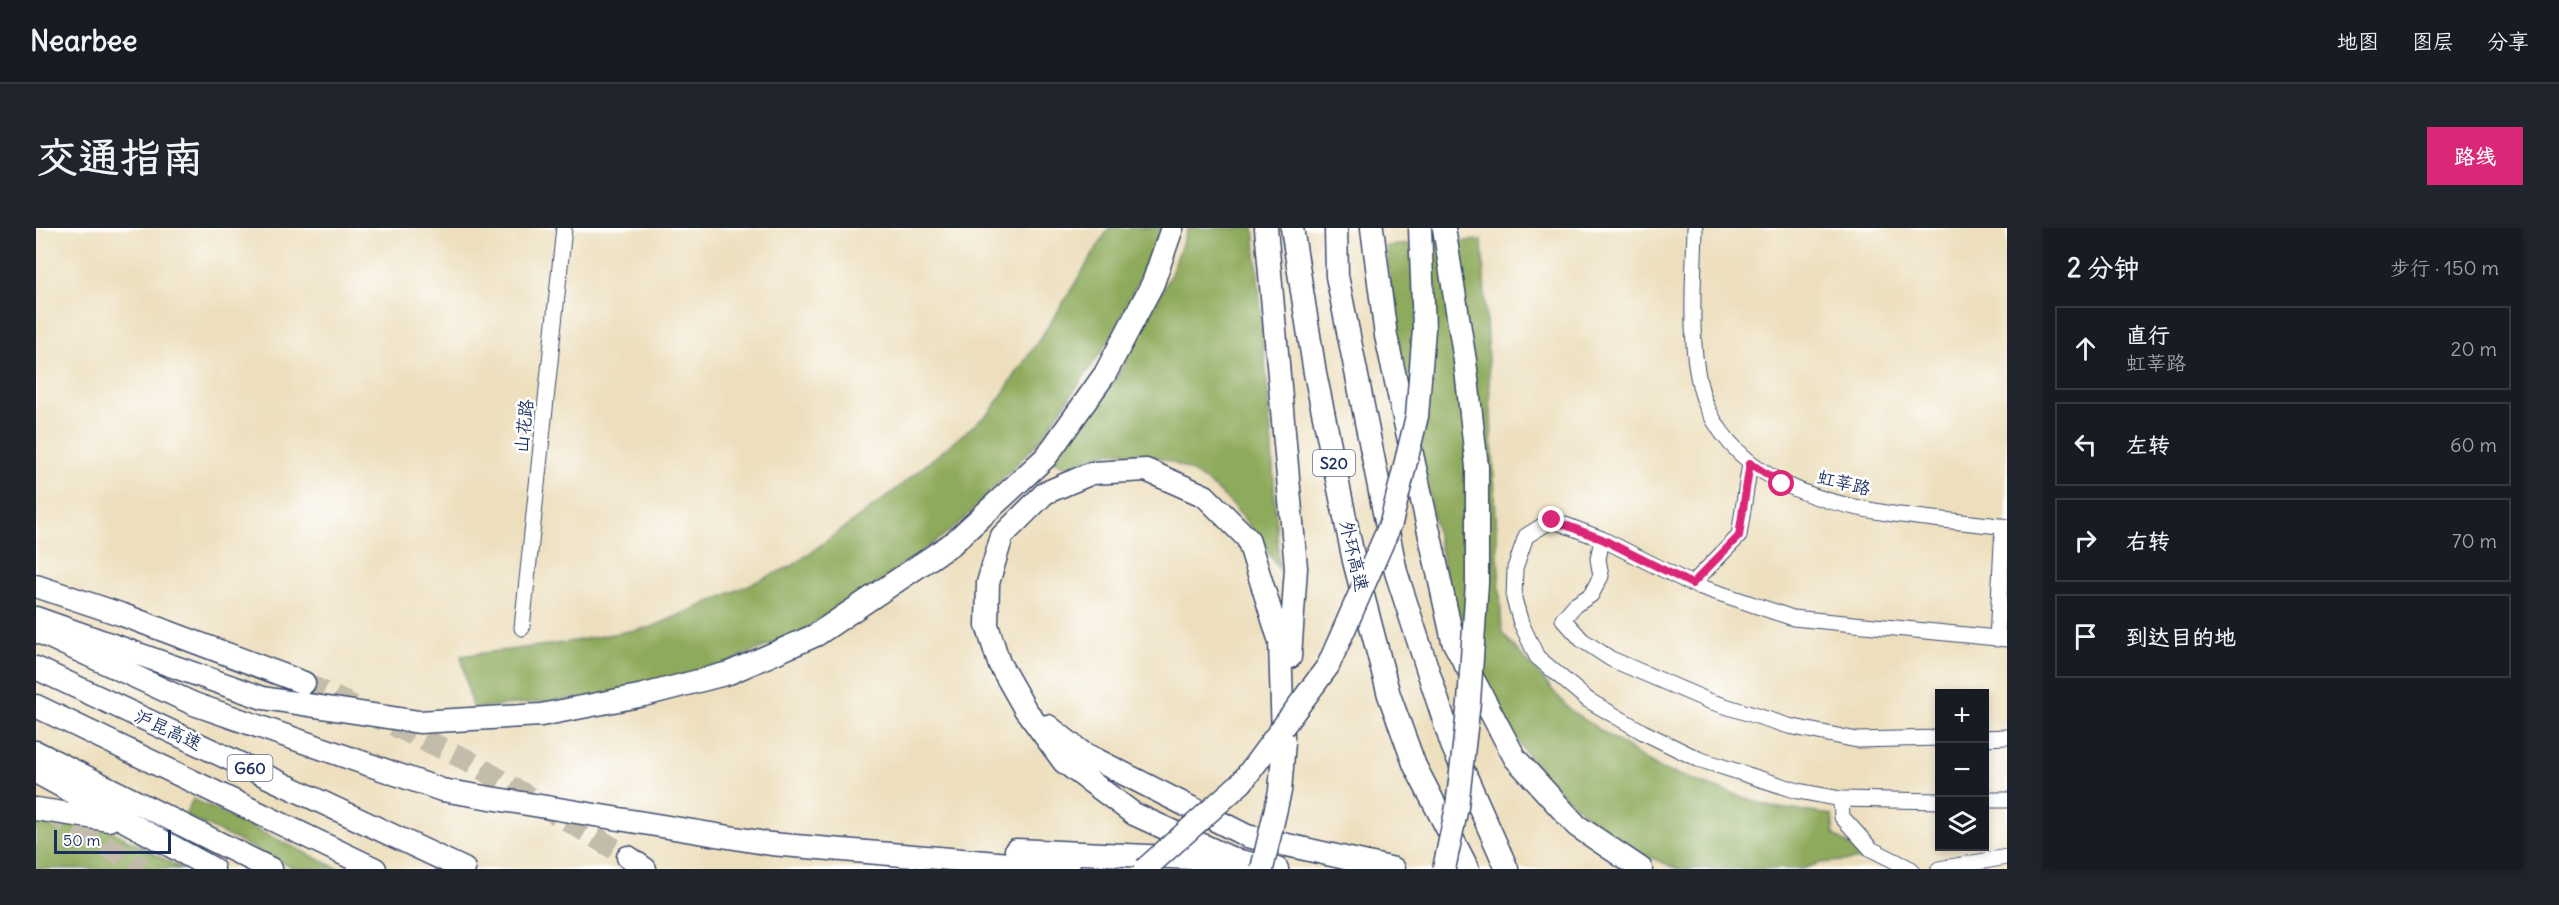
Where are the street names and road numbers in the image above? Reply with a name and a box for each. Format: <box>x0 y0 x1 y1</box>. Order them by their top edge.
street label: 山花路 <box>509 398 538 454</box>
road number: S20 <box>1313 450 1355 476</box>
street label: 虹莘路 <box>1815 465 1873 500</box>
street label: 外环高速 <box>1335 518 1374 594</box>
street label: 沪昆高速 <box>131 704 206 755</box>
road number: G60 <box>228 755 272 781</box>

